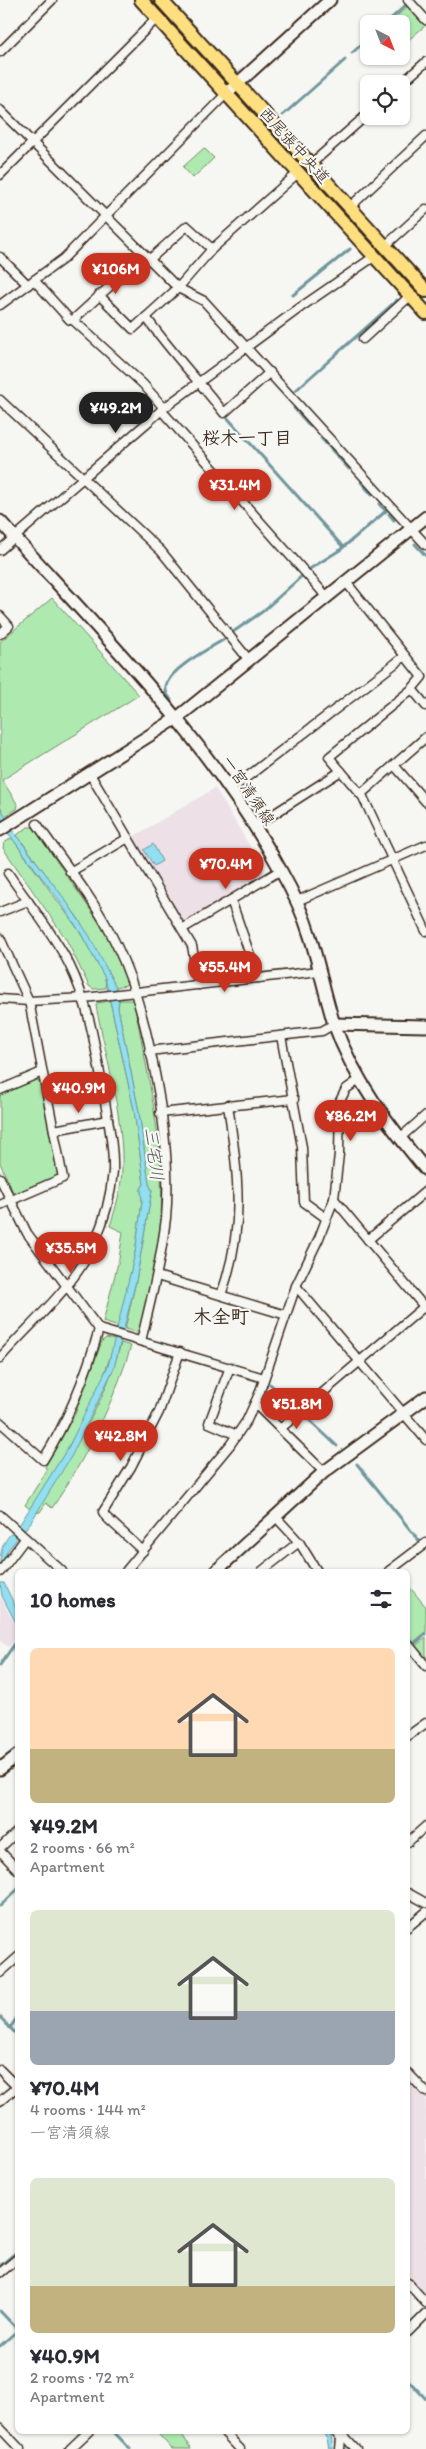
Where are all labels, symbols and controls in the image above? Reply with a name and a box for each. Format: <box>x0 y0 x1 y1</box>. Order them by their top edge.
north arrow <box>360 15 410 65</box>
map controls <box>360 15 410 125</box>
button: locate <box>360 75 410 125</box>
street label: 西尾張中央道 <box>255 103 334 187</box>
pin: ¥106M <box>81 252 151 295</box>
text: ¥106M <box>92 259 140 278</box>
pin: ¥49.2M <box>75 392 157 434</box>
text: ¥49.2M <box>90 398 142 417</box>
district label: 桜木一丁目 <box>202 427 292 449</box>
pin: ¥31.4M <box>194 468 276 511</box>
text: ¥31.4M <box>209 475 261 494</box>
street label: 一宮清須線 <box>218 752 279 829</box>
pin: ¥70.4M <box>185 848 267 890</box>
text: ¥70.4M <box>200 854 252 873</box>
pin: ¥55.4M <box>184 950 266 993</box>
text: ¥55.4M <box>199 957 251 976</box>
pin: ¥40.9M <box>38 1072 120 1114</box>
text: ¥40.9M <box>52 1078 106 1097</box>
pin: ¥86.2M <box>310 1100 392 1142</box>
text: ¥86.2M <box>325 1106 377 1125</box>
water label: 三宅川 <box>140 1126 168 1182</box>
pin: ¥35.5M <box>30 1232 112 1274</box>
text: ¥35.5M <box>46 1238 97 1257</box>
district label: 木全町 <box>192 1305 250 1328</box>
pin: ¥51.8M <box>256 1388 338 1430</box>
text: ¥51.8M <box>272 1394 322 1413</box>
pin: ¥42.8M <box>80 1420 162 1462</box>
text: ¥42.8M <box>95 1426 147 1445</box>
icon: filters <box>367 1585 395 1613</box>
text: 10 homes <box>30 1587 116 1612</box>
icon: home <box>168 1680 258 1770</box>
text: ¥49.2M <box>30 1813 98 1838</box>
text: 2 rooms · 66 m² <box>30 1838 135 1857</box>
text: Apartment <box>30 1857 105 1876</box>
icon: home <box>168 1943 258 2033</box>
text: ¥70.4M <box>30 2075 99 2100</box>
text: 4 rooms · 144 m² <box>30 2100 146 2119</box>
text: 一宮清須線 <box>30 2123 110 2142</box>
icon: home <box>168 2210 258 2300</box>
text: ¥40.9M <box>30 2343 100 2368</box>
text: 2 rooms · 72 m² <box>30 2368 134 2387</box>
text: Apartment <box>30 2387 105 2406</box>

